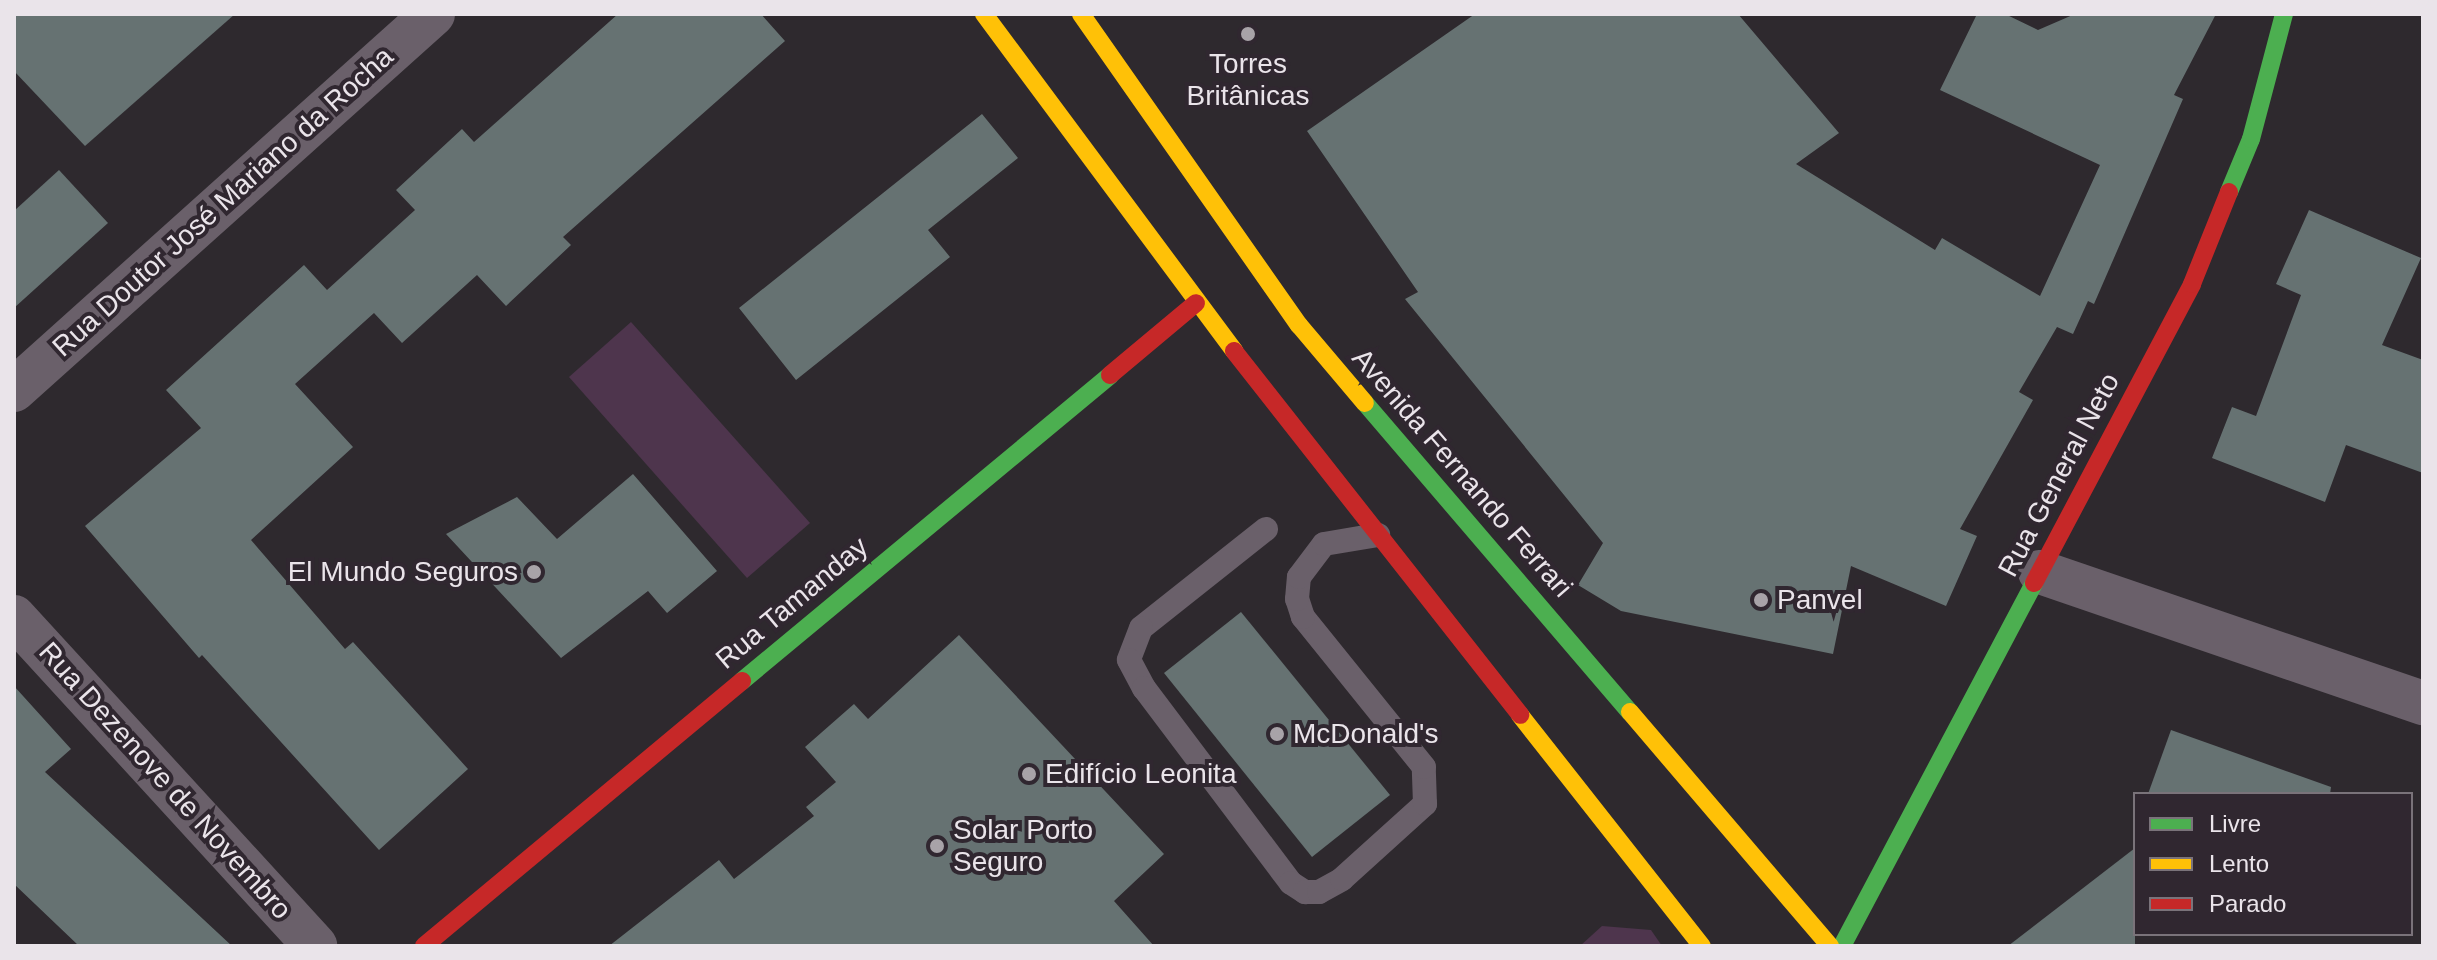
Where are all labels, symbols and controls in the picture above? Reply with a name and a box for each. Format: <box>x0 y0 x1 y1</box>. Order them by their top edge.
marker: Torres Britânicas <box>1239 25 1257 43</box>
street label: Rua Doutor José Mariano da Rocha <box>46 40 400 364</box>
place label: Torres Britânicas <box>1187 47 1309 113</box>
street label: Avenida Fernando Ferrari <box>1345 342 1579 604</box>
street label: Rua General Neto <box>1991 367 2127 583</box>
street label: Rua Tamanday <box>709 530 875 676</box>
place label: El Mundo Seguros <box>288 555 518 589</box>
marker: El Mundo Seguros <box>525 563 543 581</box>
place label: Panvel <box>1777 583 1863 617</box>
marker: Panvel <box>1752 591 1770 609</box>
street label: Rua Dezenove de Novembro <box>32 636 298 926</box>
place label: McDonald's <box>1293 717 1438 751</box>
marker: McDonald's <box>1268 725 1286 743</box>
place label: Edifício Leonita <box>1045 757 1236 791</box>
marker: Edifício Leonita <box>1020 765 1038 783</box>
legend <box>2133 792 2413 936</box>
text: Livre <box>2209 810 2261 837</box>
place label: Solar Porto Seguro <box>953 813 1093 879</box>
marker: Solar Porto Seguro <box>928 837 946 855</box>
text: Lento <box>2209 850 2269 877</box>
text: Parado <box>2209 890 2286 917</box>

